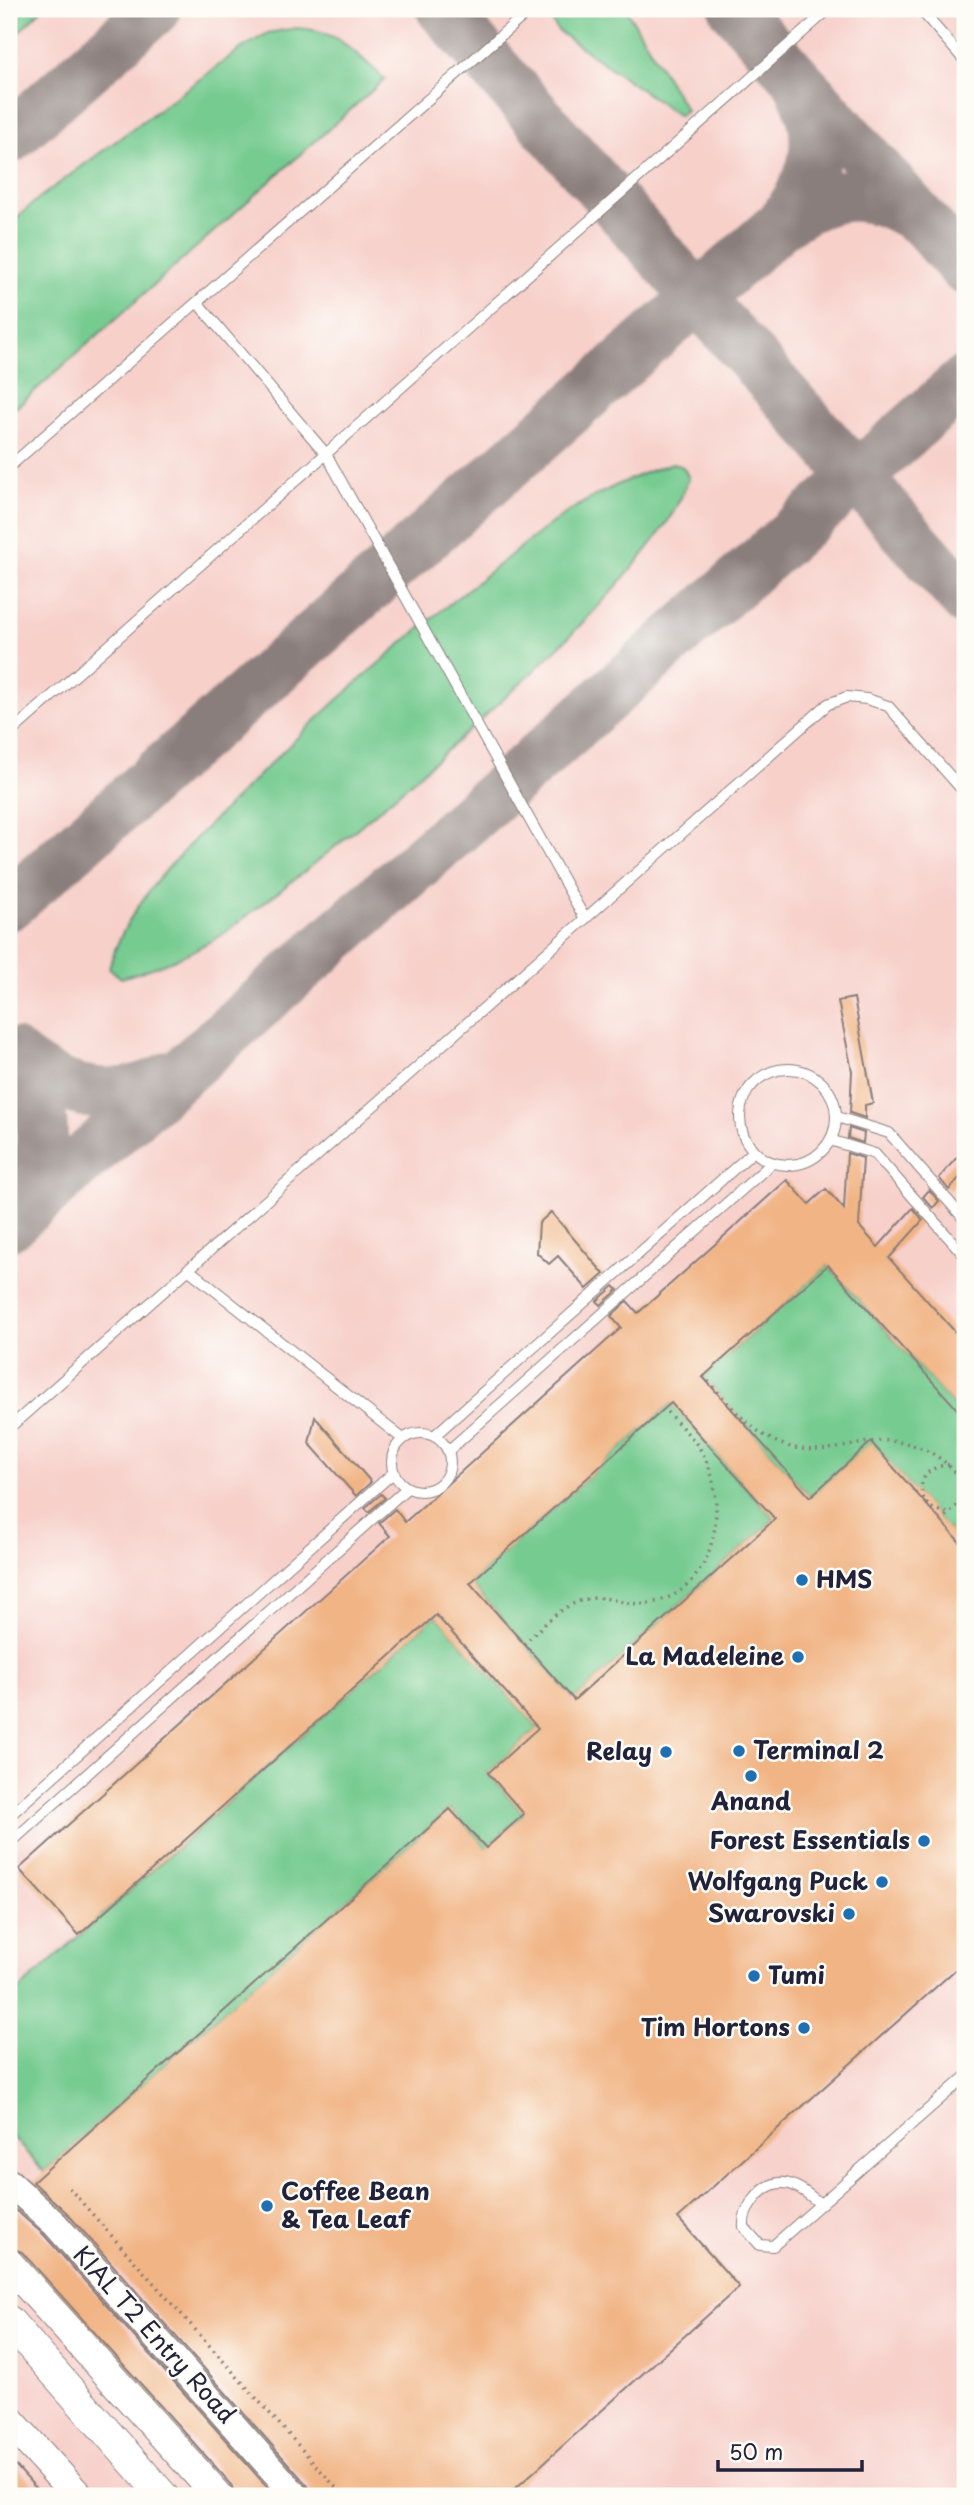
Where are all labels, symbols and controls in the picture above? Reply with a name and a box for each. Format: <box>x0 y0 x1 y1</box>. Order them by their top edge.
place label: HMS <box>816 1560 873 1596</box>
marker: HMS <box>794 1572 810 1588</box>
place label: La Madeleine <box>625 1637 784 1673</box>
marker: La Madeleine <box>790 1649 806 1665</box>
place label: Terminal 2 <box>753 1731 884 1767</box>
place label: Relay <box>586 1732 652 1768</box>
marker: Terminal 2 <box>731 1743 747 1759</box>
marker: Relay <box>658 1744 674 1760</box>
marker: Anand <box>743 1768 759 1784</box>
place label: Anand <box>710 1782 791 1818</box>
place label: Forest Essentials <box>709 1821 910 1857</box>
marker: Forest Essentials <box>916 1833 932 1849</box>
place label: Wolfgang Puck <box>687 1862 868 1898</box>
marker: Wolfgang Puck <box>874 1874 890 1890</box>
place label: Swarovski <box>708 1894 835 1930</box>
marker: Swarovski <box>841 1906 857 1922</box>
place label: Tumi <box>768 1956 825 1992</box>
marker: Tumi <box>746 1968 762 1984</box>
place label: Tim Hortons <box>641 2008 790 2044</box>
marker: Tim Hortons <box>796 2020 812 2036</box>
place label: Coffee Bean & Tea Leaf <box>281 2172 430 2236</box>
marker: Coffee Bean & Tea Leaf <box>259 2198 275 2214</box>
street label: KIAL T2 Entry Road <box>66 2237 245 2431</box>
scale bar <box>718 2428 862 2472</box>
text: 50 m <box>729 2435 783 2467</box>

